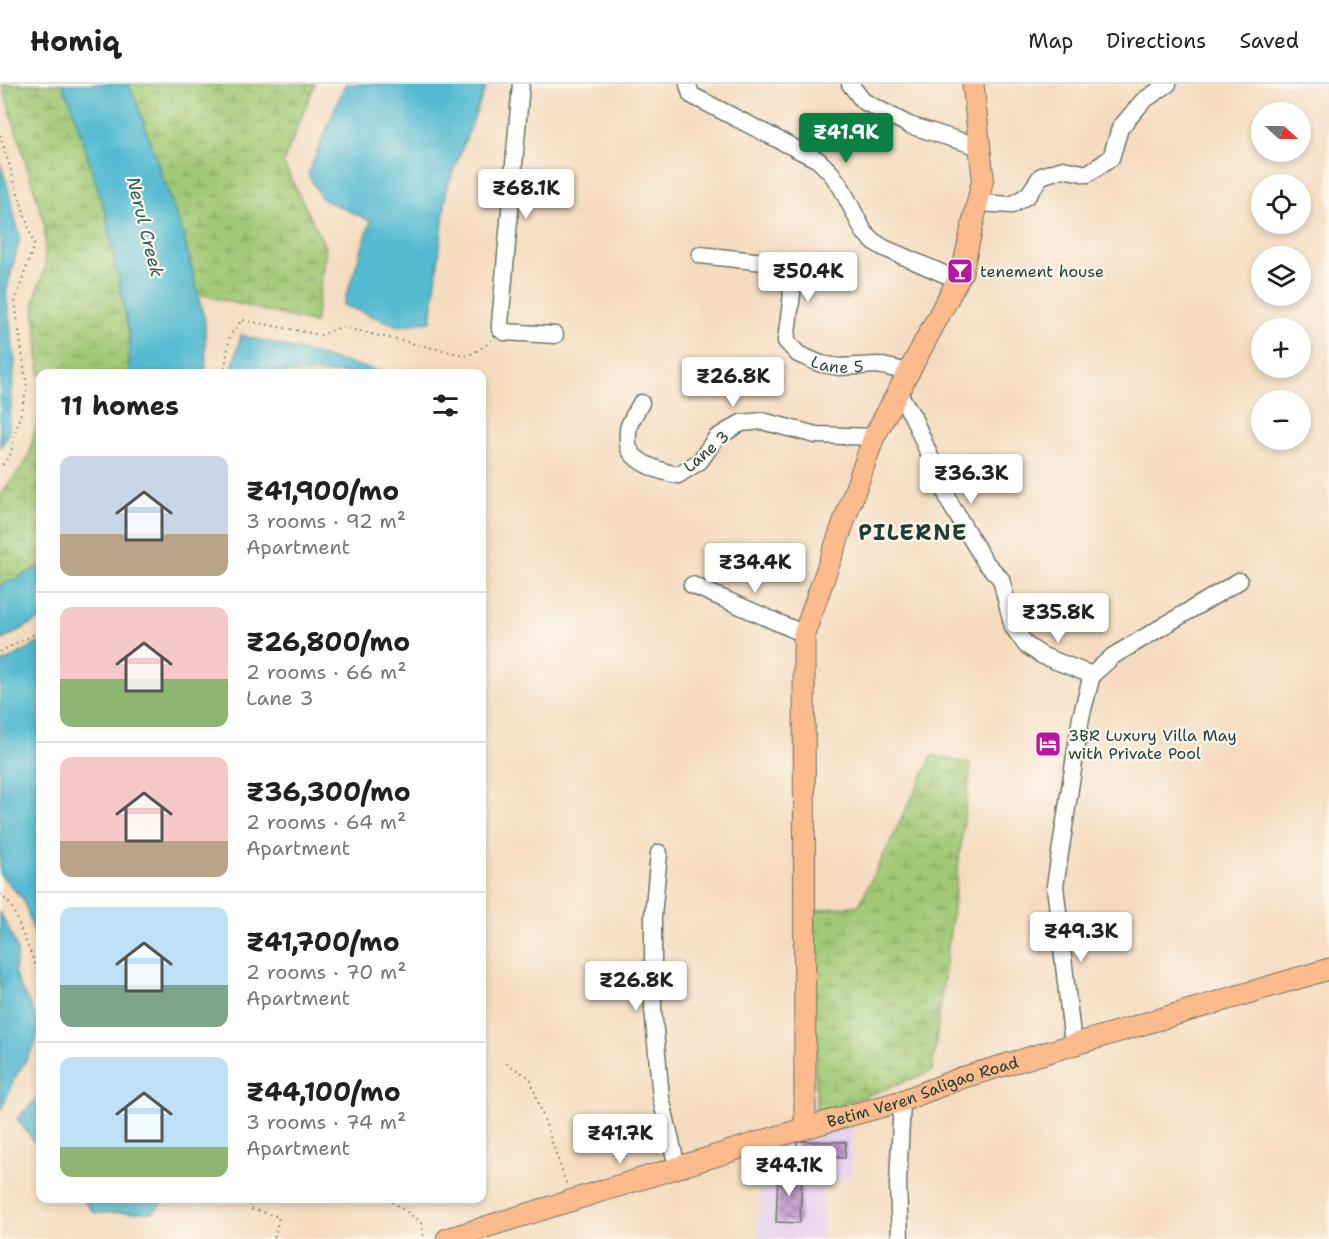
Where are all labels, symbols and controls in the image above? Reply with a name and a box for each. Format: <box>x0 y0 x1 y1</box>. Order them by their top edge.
text: Homiq <box>30 22 120 60</box>
text: Map <box>1028 27 1073 55</box>
text: Directions <box>1106 27 1206 55</box>
text: Saved <box>1239 27 1299 55</box>
north arrow <box>1251 102 1311 162</box>
map controls <box>1251 102 1311 450</box>
pin: ₹41.9K <box>797 113 895 164</box>
text: ₹41.9K <box>813 119 879 145</box>
pin: ₹68.1K <box>477 169 575 220</box>
water label: Nerul Creek <box>121 174 169 280</box>
button: locate <box>1251 174 1311 234</box>
text: ₹68.1K <box>492 175 560 201</box>
button: layers <box>1251 246 1311 306</box>
pin: ₹50.4K <box>759 252 857 303</box>
bar icon: tenement house <box>945 256 975 286</box>
text: ₹50.4K <box>772 258 844 284</box>
place label: tenement house <box>980 261 1104 282</box>
button: + <box>1251 318 1311 378</box>
street label: Lane 5 <box>808 351 864 378</box>
pin: ₹26.8K <box>684 357 782 408</box>
text: ₹26.8K <box>696 363 770 389</box>
text: 11 homes <box>60 388 179 423</box>
icon: filters <box>429 389 462 422</box>
button: − <box>1251 390 1311 450</box>
street label: Lane 3 <box>679 426 734 477</box>
pin: ₹36.3K <box>922 454 1020 505</box>
text: ₹36.3K <box>934 460 1008 486</box>
text: ₹41,900/mo <box>246 473 399 508</box>
icon: home <box>108 480 180 552</box>
text: 3 rooms · 92 m² <box>246 508 406 534</box>
district label: PILERNE <box>858 518 968 547</box>
text: Apartment <box>246 534 350 560</box>
pin: ₹34.4K <box>706 543 804 594</box>
text: ₹34.4K <box>719 549 791 575</box>
pin: ₹35.8K <box>1009 593 1107 644</box>
text: ₹35.8K <box>1022 599 1094 625</box>
text: ₹26,800/mo <box>246 624 410 659</box>
icon: home <box>108 631 180 703</box>
text: 2 rooms · 66 m² <box>246 659 407 685</box>
text: Lane 3 <box>246 685 313 711</box>
place label: 3BR Luxury Villa May with Private Pool <box>1068 725 1237 764</box>
hotel icon: 3BR Luxury Villa May with Private Pool <box>1033 729 1063 759</box>
text: ₹36,300/mo <box>246 774 411 809</box>
icon: home <box>108 781 180 853</box>
text: 2 rooms · 64 m² <box>246 809 406 835</box>
text: Apartment <box>246 835 350 861</box>
pin: ₹49.3K <box>1032 912 1130 963</box>
text: ₹49.3K <box>1044 918 1118 944</box>
text: ₹41,700/mo <box>246 924 400 959</box>
icon: home <box>108 931 180 1003</box>
text: 2 rooms · 70 m² <box>246 959 407 985</box>
pin: ₹26.8K <box>587 961 685 1012</box>
text: ₹26.8K <box>599 967 673 993</box>
text: Apartment <box>246 985 350 1011</box>
street label: Betim Veren Saligao Road <box>825 1052 1021 1132</box>
text: ₹44,100/mo <box>246 1074 401 1109</box>
icon: home <box>108 1081 180 1153</box>
text: 3 rooms · 74 m² <box>246 1109 406 1135</box>
pin: ₹41.7K <box>571 1114 669 1165</box>
text: ₹41.7K <box>587 1120 653 1146</box>
text: Apartment <box>246 1135 350 1161</box>
pin: ₹44.1K <box>740 1146 838 1197</box>
text: ₹44.1K <box>755 1152 823 1178</box>

